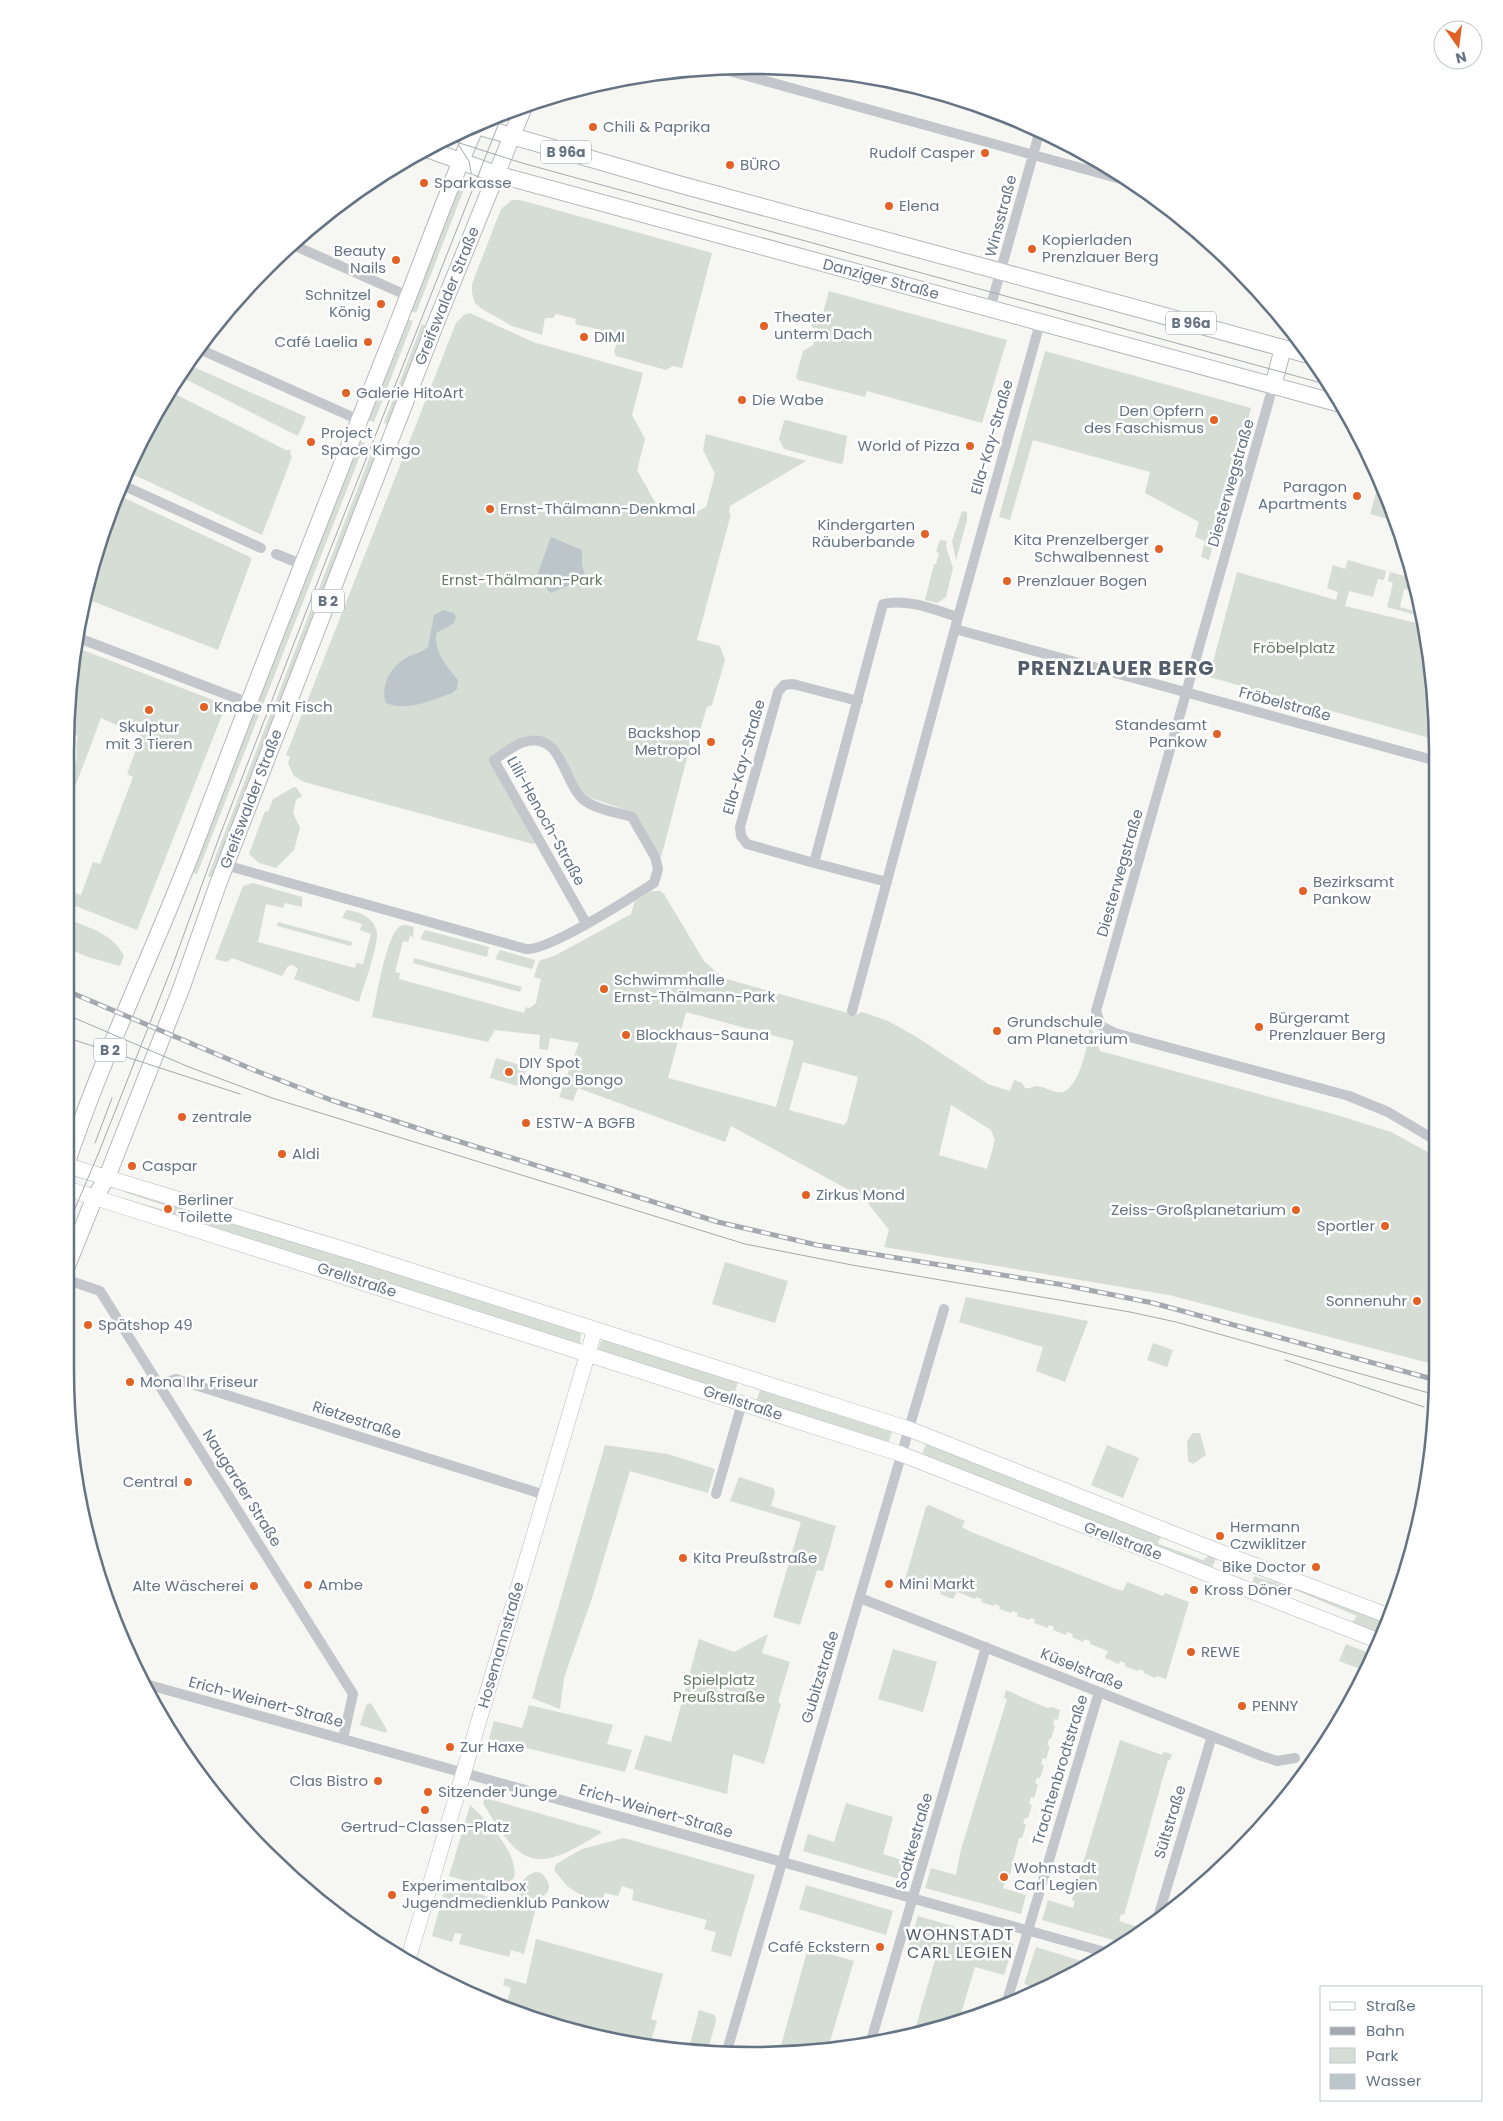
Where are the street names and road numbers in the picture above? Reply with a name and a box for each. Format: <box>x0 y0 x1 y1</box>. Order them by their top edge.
road number: B 96a <box>541 140 591 163</box>
street label: Winsstraße <box>979 172 1022 259</box>
street label: Greifswalder Straße <box>409 223 484 368</box>
street label: Danziger Straße <box>821 253 942 304</box>
road number: B 96a <box>1166 312 1216 334</box>
street label: Ella-Kay-Straße <box>965 377 1018 497</box>
street label: Diesterwegstraße <box>1202 416 1259 549</box>
road number: B 2 <box>312 590 344 612</box>
street label: Fröbelstraße <box>1237 681 1333 726</box>
street label: Ella-Kay-Straße <box>717 697 770 817</box>
street label: Greifswalder Straße <box>214 726 287 872</box>
street label: Lilli-Henoch-Straße <box>502 752 591 889</box>
street label: Diesterwegstraße <box>1091 806 1148 939</box>
road number: B 2 <box>94 1038 126 1062</box>
street label: Grellstraße <box>315 1257 400 1302</box>
street label: Grellstraße <box>701 1380 786 1425</box>
street label: Rietzestraße <box>310 1395 404 1444</box>
street label: Naugarder Straße <box>198 1425 287 1550</box>
street label: Grellstraße <box>1081 1516 1165 1565</box>
street label: Hosemannstraße <box>472 1579 529 1710</box>
street label: Gubitzstraße <box>795 1628 844 1726</box>
street label: Küselstraße <box>1037 1642 1127 1695</box>
street label: Erich-Weinert-Straße <box>186 1671 346 1732</box>
street label: Trachtenbrodtstraße <box>1027 1692 1092 1848</box>
street label: Erich-Weinert-Straße <box>577 1778 736 1843</box>
street label: Sültstraße <box>1148 1782 1191 1861</box>
street label: Sodtkestraße <box>890 1790 937 1892</box>

